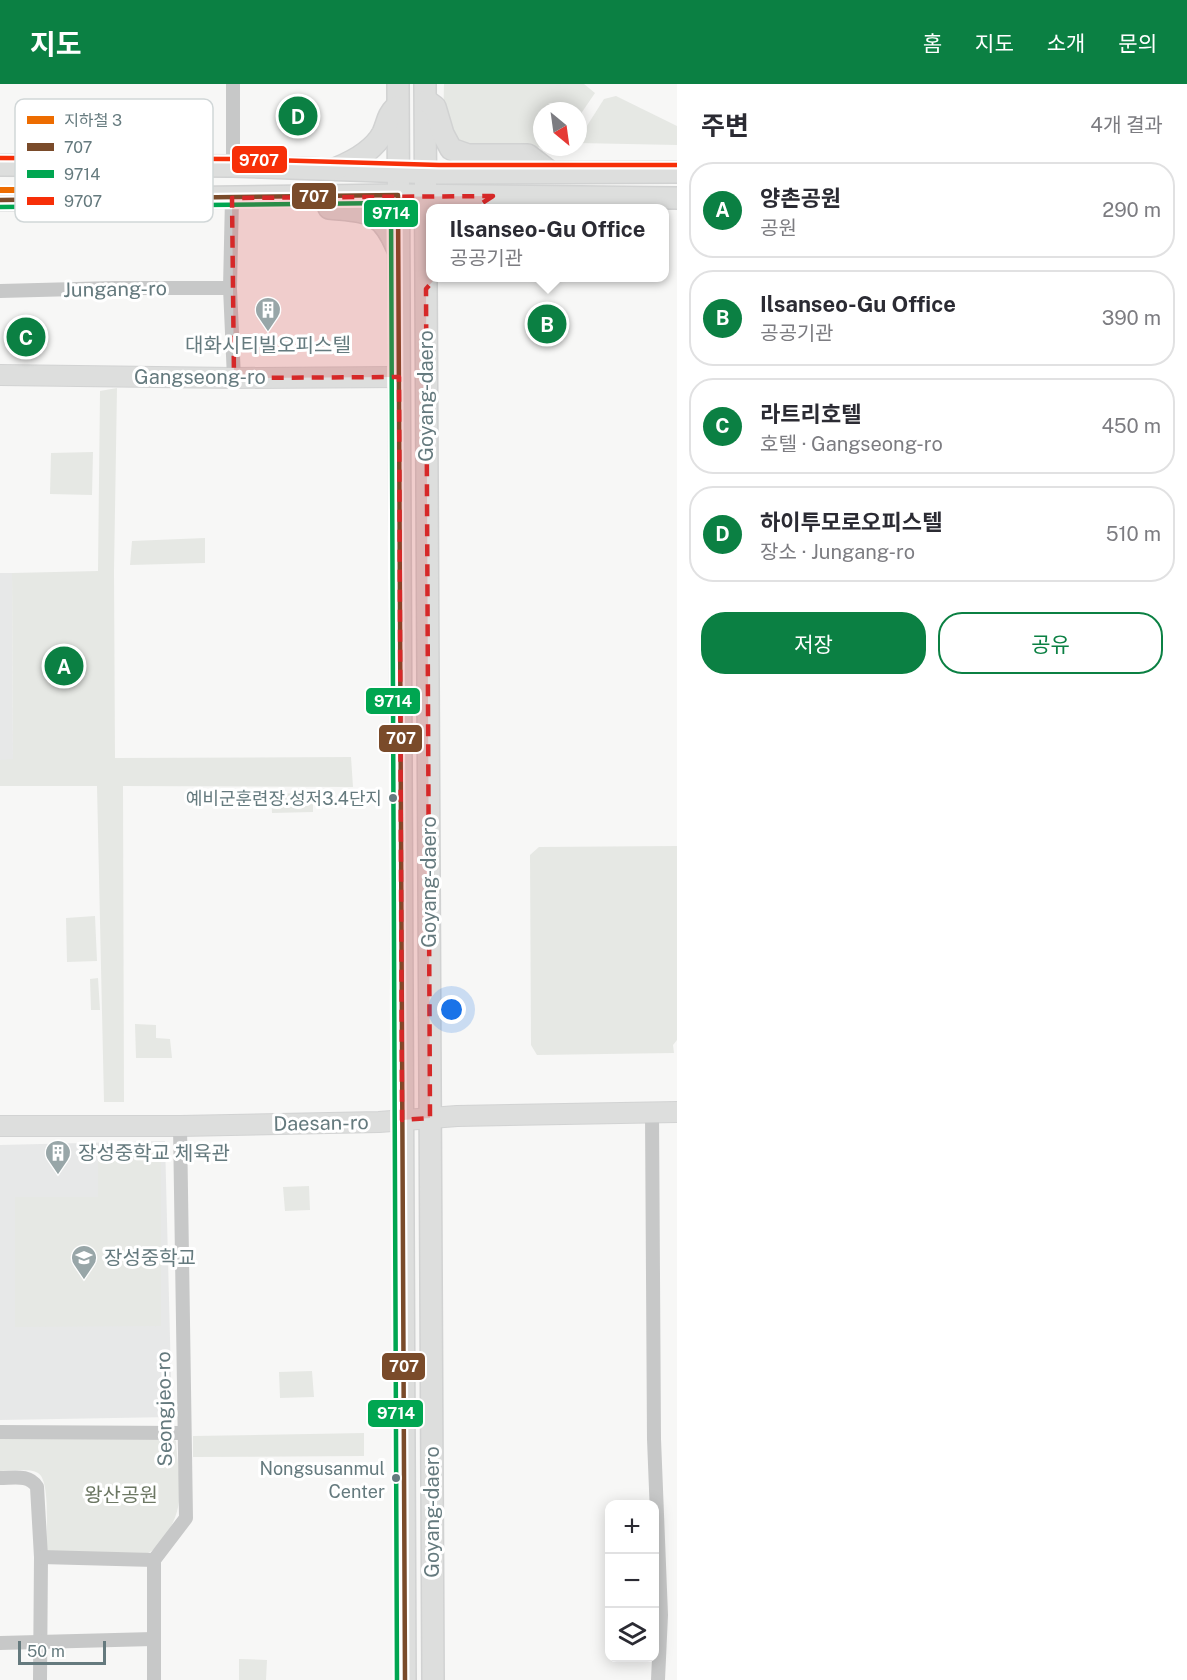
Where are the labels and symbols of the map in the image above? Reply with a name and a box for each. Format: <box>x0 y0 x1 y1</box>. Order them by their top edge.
pin: D <box>278 93 318 138</box>
legend <box>15 99 213 222</box>
north arrow <box>533 102 587 156</box>
text: 지하철 3 <box>64 111 122 130</box>
text: 707 <box>64 138 92 157</box>
line badge: 9707 <box>231 145 288 174</box>
text: 9707 <box>239 151 279 170</box>
text: 9714 <box>64 165 100 184</box>
line badge: 707 <box>291 182 337 210</box>
text: 707 <box>299 187 329 206</box>
text: 9707 <box>64 192 102 211</box>
line badge: 9714 <box>363 199 419 228</box>
text: 9714 <box>372 204 410 223</box>
street label: Jungang-ro <box>63 276 167 302</box>
building icon: 대화시티빌오피스텔 <box>253 295 283 333</box>
pin: B <box>528 302 566 346</box>
pin: C <box>6 314 46 360</box>
street label: Goyang-daero <box>414 330 438 462</box>
place label: 대화시티빌오피스텔 <box>185 333 351 357</box>
street label: Gangseong-ro <box>134 365 266 389</box>
pin: A <box>44 644 84 688</box>
line badge: 9714 <box>365 687 421 715</box>
text: 9714 <box>374 692 412 711</box>
line badge: 707 <box>378 724 423 753</box>
text: 707 <box>386 729 416 748</box>
place label: 예비군훈련장.성저3.4단지 <box>186 788 382 809</box>
marker: 예비군훈련장.성저3.4단지 <box>387 792 399 804</box>
street label: Goyang-daero <box>417 816 441 948</box>
your location <box>437 995 466 1024</box>
street label: Daesan-ro <box>273 1110 369 1136</box>
building icon: 장성중학교 체육관 <box>43 1138 73 1176</box>
place label: 장성중학교 체육관 <box>78 1141 230 1165</box>
school or university icon: 장성중학교 <box>69 1243 99 1281</box>
place label: 장성중학교 <box>104 1246 196 1270</box>
street label: Seongjeo-ro <box>151 1351 177 1467</box>
line badge: 707 <box>381 1352 426 1381</box>
text: 707 <box>389 1357 419 1376</box>
line badge: 9714 <box>367 1399 424 1428</box>
text: 9714 <box>377 1404 415 1423</box>
street label: Goyang-daero <box>420 1446 444 1578</box>
place label: Nongsusanmul Center <box>259 1458 385 1502</box>
marker: Nongsusanmul Center <box>390 1472 402 1484</box>
park label: 왕산공원 <box>84 1483 158 1507</box>
scale bar <box>18 1638 106 1666</box>

